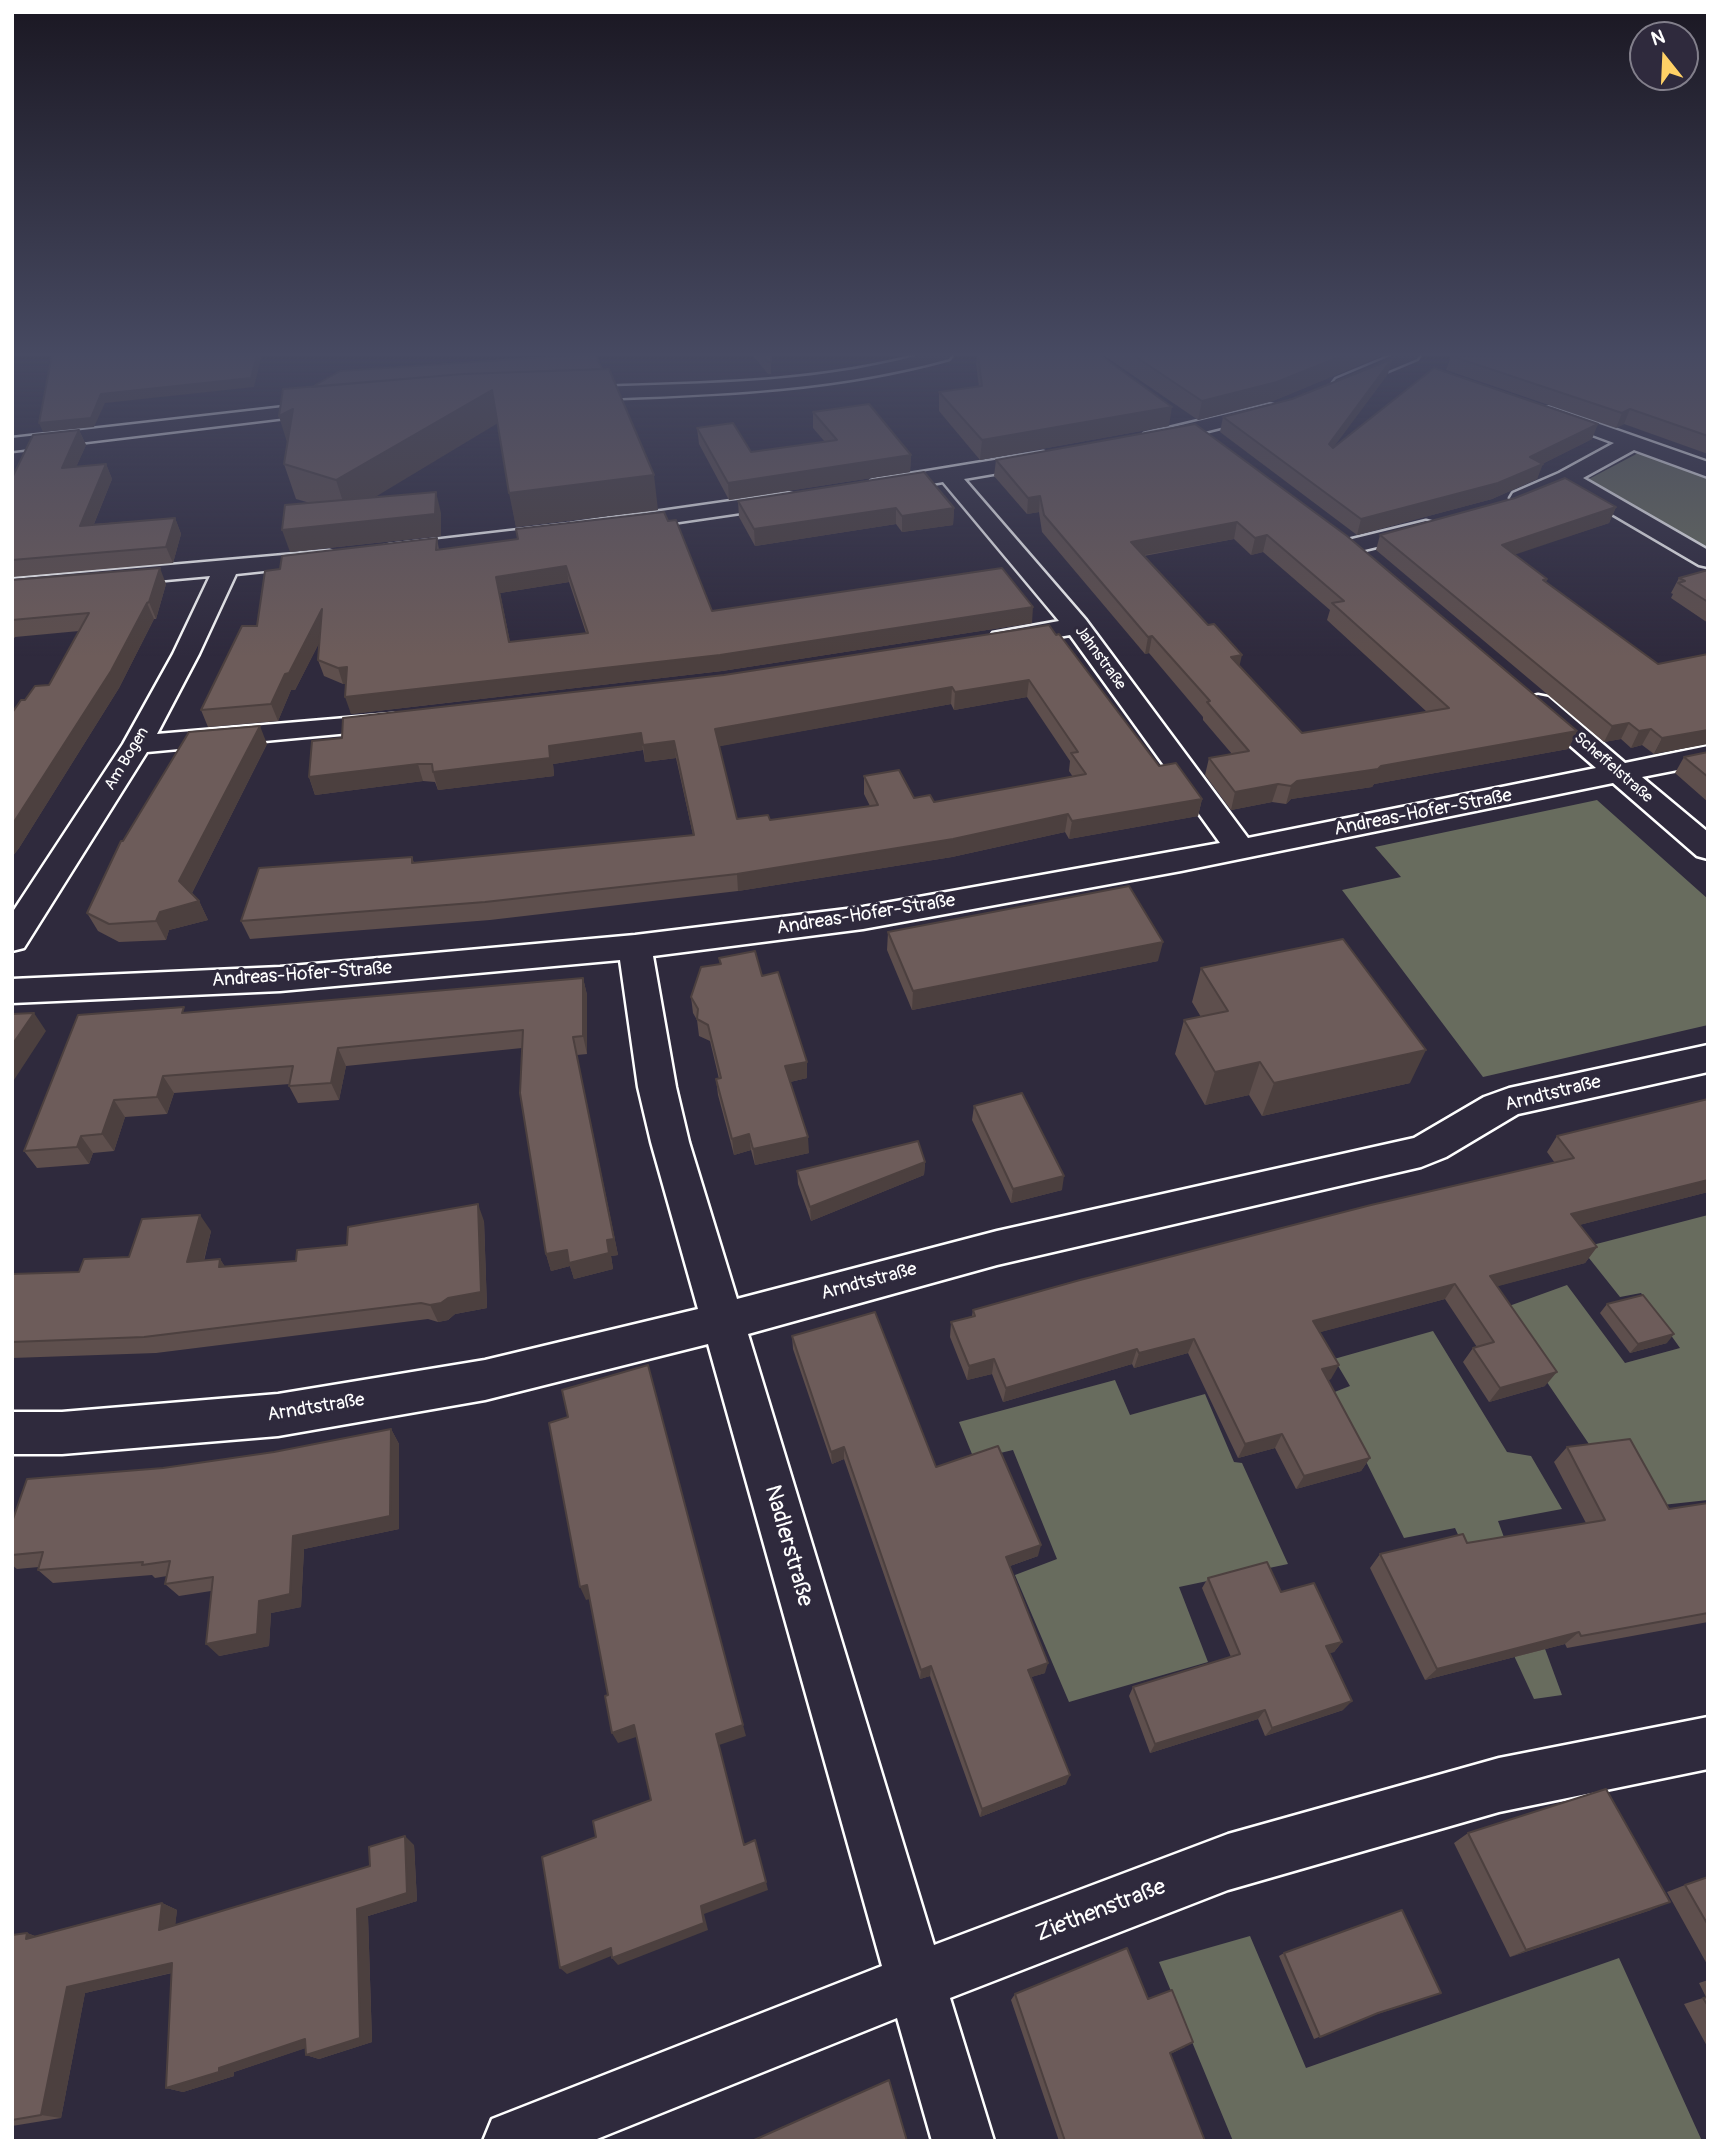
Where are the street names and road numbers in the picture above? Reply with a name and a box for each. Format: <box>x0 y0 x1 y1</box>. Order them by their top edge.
street label: Jahnstraße <box>1070 622 1130 694</box>
street label: Am Bogen <box>101 724 153 794</box>
street label: Scheffelstraße <box>1570 728 1656 808</box>
street label: Andreas-Hofer-Straße <box>1332 785 1514 841</box>
street label: Andreas-Hofer-Straße <box>775 890 957 940</box>
street label: Andreas-Hofer-Straße <box>211 957 393 993</box>
street label: Arndtstraße <box>1503 1071 1603 1117</box>
street label: Arndtstraße <box>819 1258 919 1306</box>
street label: Arndtstraße <box>266 1389 366 1427</box>
street label: Nadlerstraße <box>758 1482 818 1610</box>
street label: Ziethenstraße <box>1032 1874 1170 1948</box>

